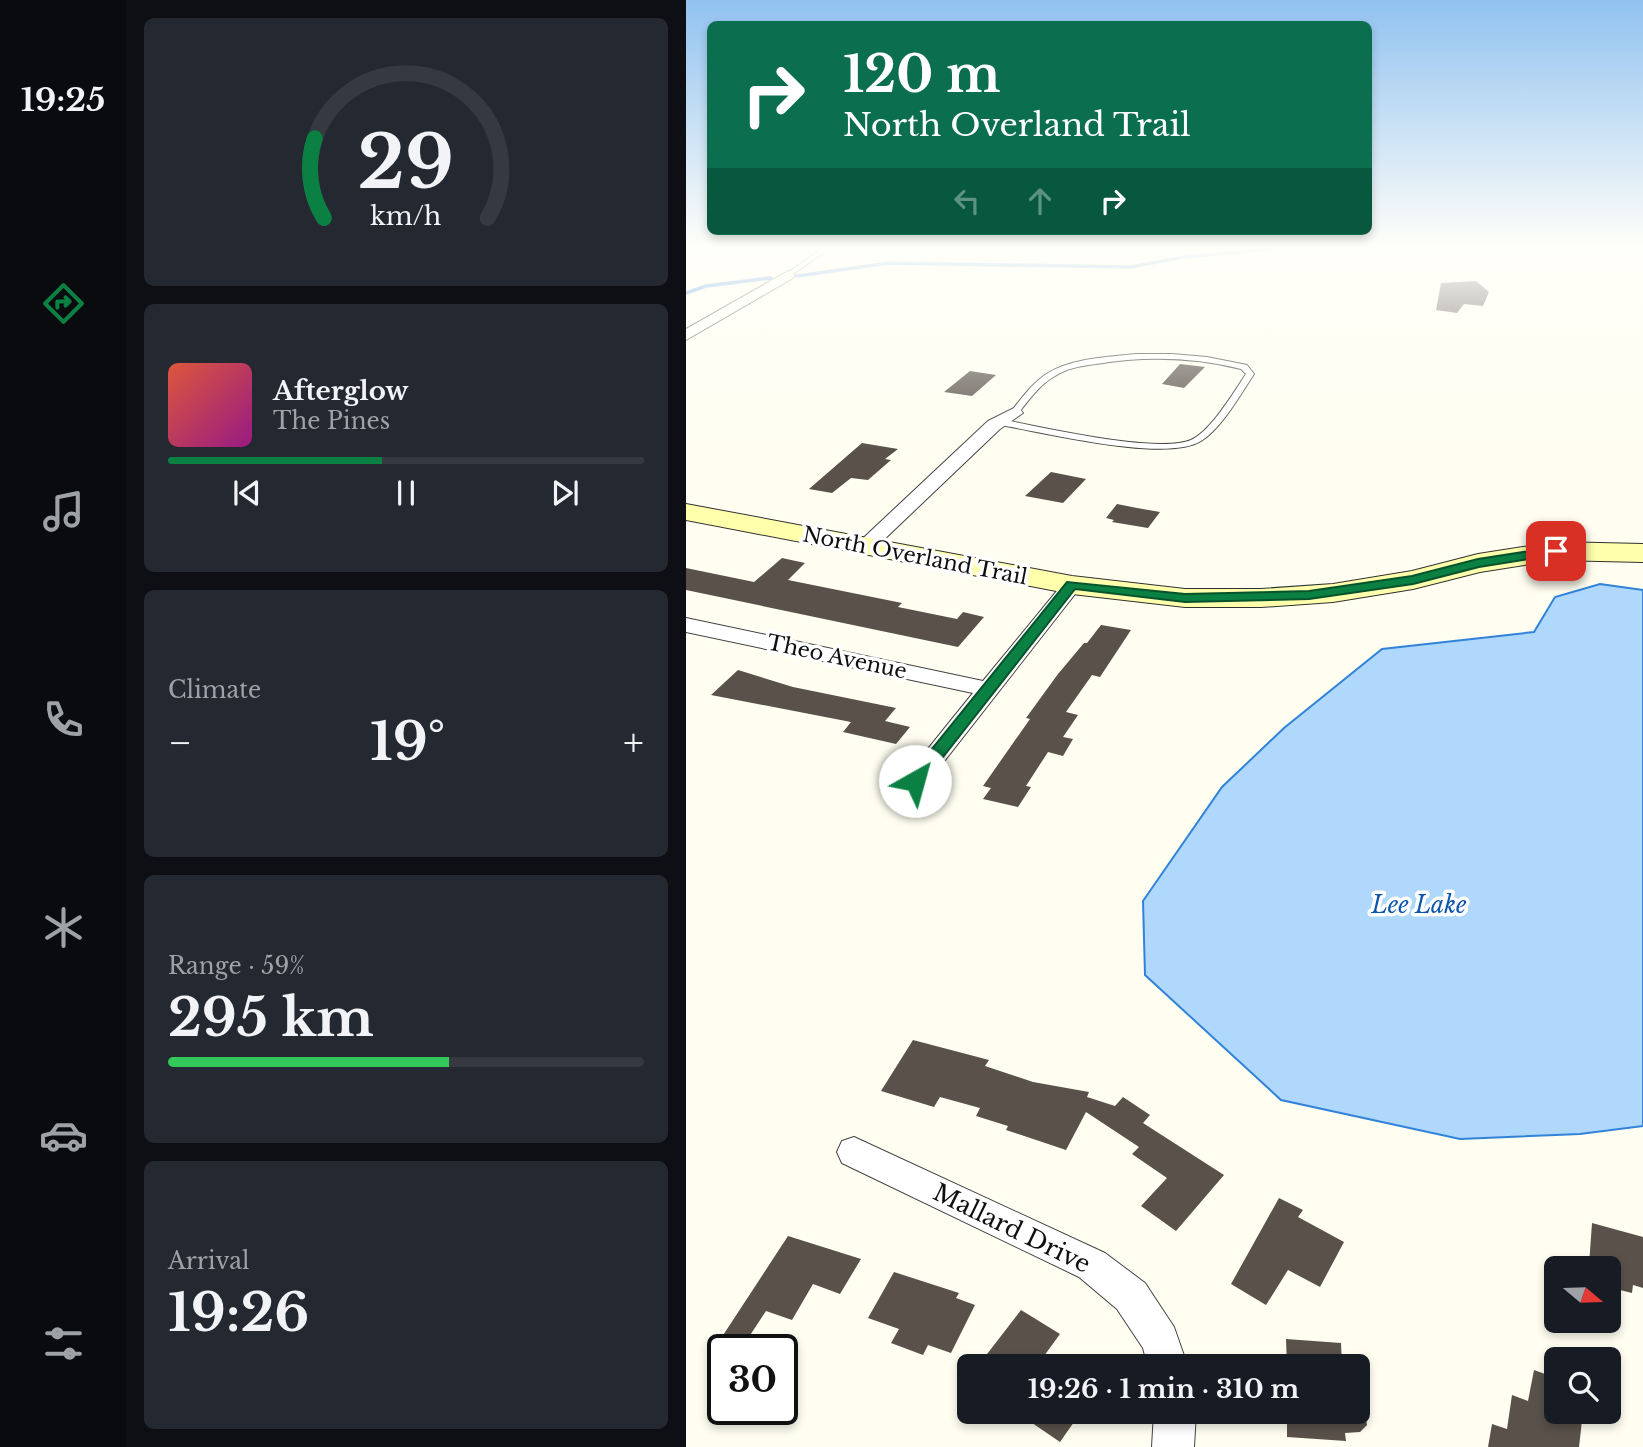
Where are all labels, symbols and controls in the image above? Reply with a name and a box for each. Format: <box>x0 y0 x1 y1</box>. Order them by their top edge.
text: 120 m <box>843 44 1001 105</box>
icon: right <box>728 49 819 140</box>
text: 19:25 <box>21 80 105 120</box>
text: North Overland Trail <box>843 105 1191 145</box>
text: 29 <box>358 117 454 208</box>
icon: left <box>948 182 986 220</box>
icon: ahead <box>1021 182 1059 220</box>
icon: right <box>1094 182 1132 220</box>
text: km/h <box>371 201 441 232</box>
icon: directions <box>39 279 88 328</box>
text: Afterglow <box>273 375 409 407</box>
text: The Pines <box>273 407 390 435</box>
icon: previous <box>228 474 266 512</box>
icon: pause <box>387 474 425 512</box>
icon: next <box>546 474 584 512</box>
icon: music <box>39 487 88 536</box>
street label: North Overland Trail <box>801 521 1030 591</box>
pin <box>1526 521 1586 581</box>
icon: arrive <box>1537 532 1575 570</box>
street label: Theo Avenue <box>765 629 909 685</box>
text: Climate <box>168 676 261 704</box>
icon: phone <box>39 695 88 744</box>
text: 19° <box>370 710 445 774</box>
text: − <box>168 719 192 766</box>
text: + <box>623 719 644 766</box>
position arrow <box>878 744 952 818</box>
water label: Lee Lake <box>1371 891 1467 919</box>
icon: climate <box>39 903 88 952</box>
text: Range · 59% <box>168 952 305 980</box>
text: 295 km <box>168 986 374 1050</box>
icon: car <box>39 1111 88 1160</box>
street label: Mallard Drive <box>929 1177 1095 1279</box>
text: Arrival <box>168 1247 249 1275</box>
north arrow <box>1544 1256 1620 1334</box>
map controls <box>1544 1256 1621 1424</box>
text: 19:26 <box>168 1281 309 1345</box>
icon: filters <box>39 1319 88 1368</box>
speed limit sign: 30 <box>707 1334 798 1425</box>
button: search <box>1544 1347 1621 1424</box>
text: 19:26 · 1 min · 310 m <box>1028 1373 1299 1405</box>

